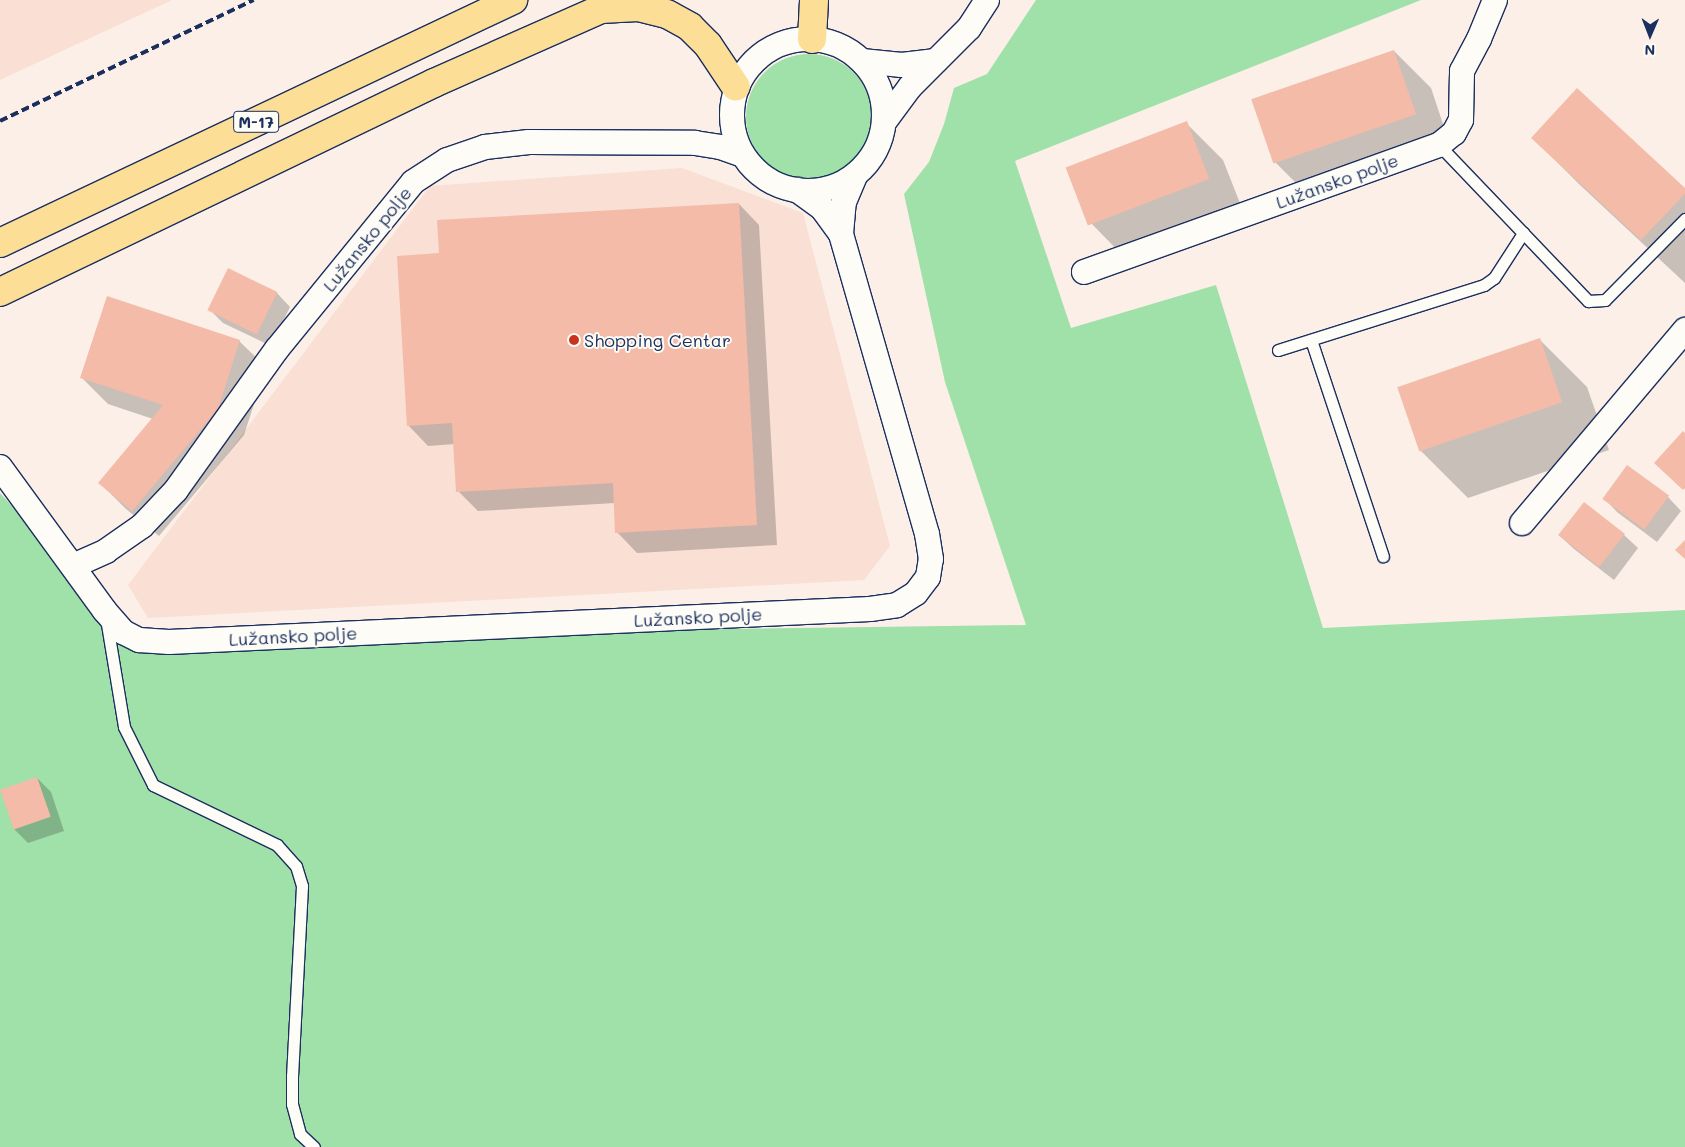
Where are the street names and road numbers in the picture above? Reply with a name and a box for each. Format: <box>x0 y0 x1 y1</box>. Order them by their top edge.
road number: M-17 <box>232 108 280 136</box>
street label: Lužansko polje <box>1273 149 1401 213</box>
street label: Lužansko polje <box>318 182 416 296</box>
street label: Lužansko polje <box>633 603 763 631</box>
street label: Lužansko polje <box>228 622 358 650</box>

